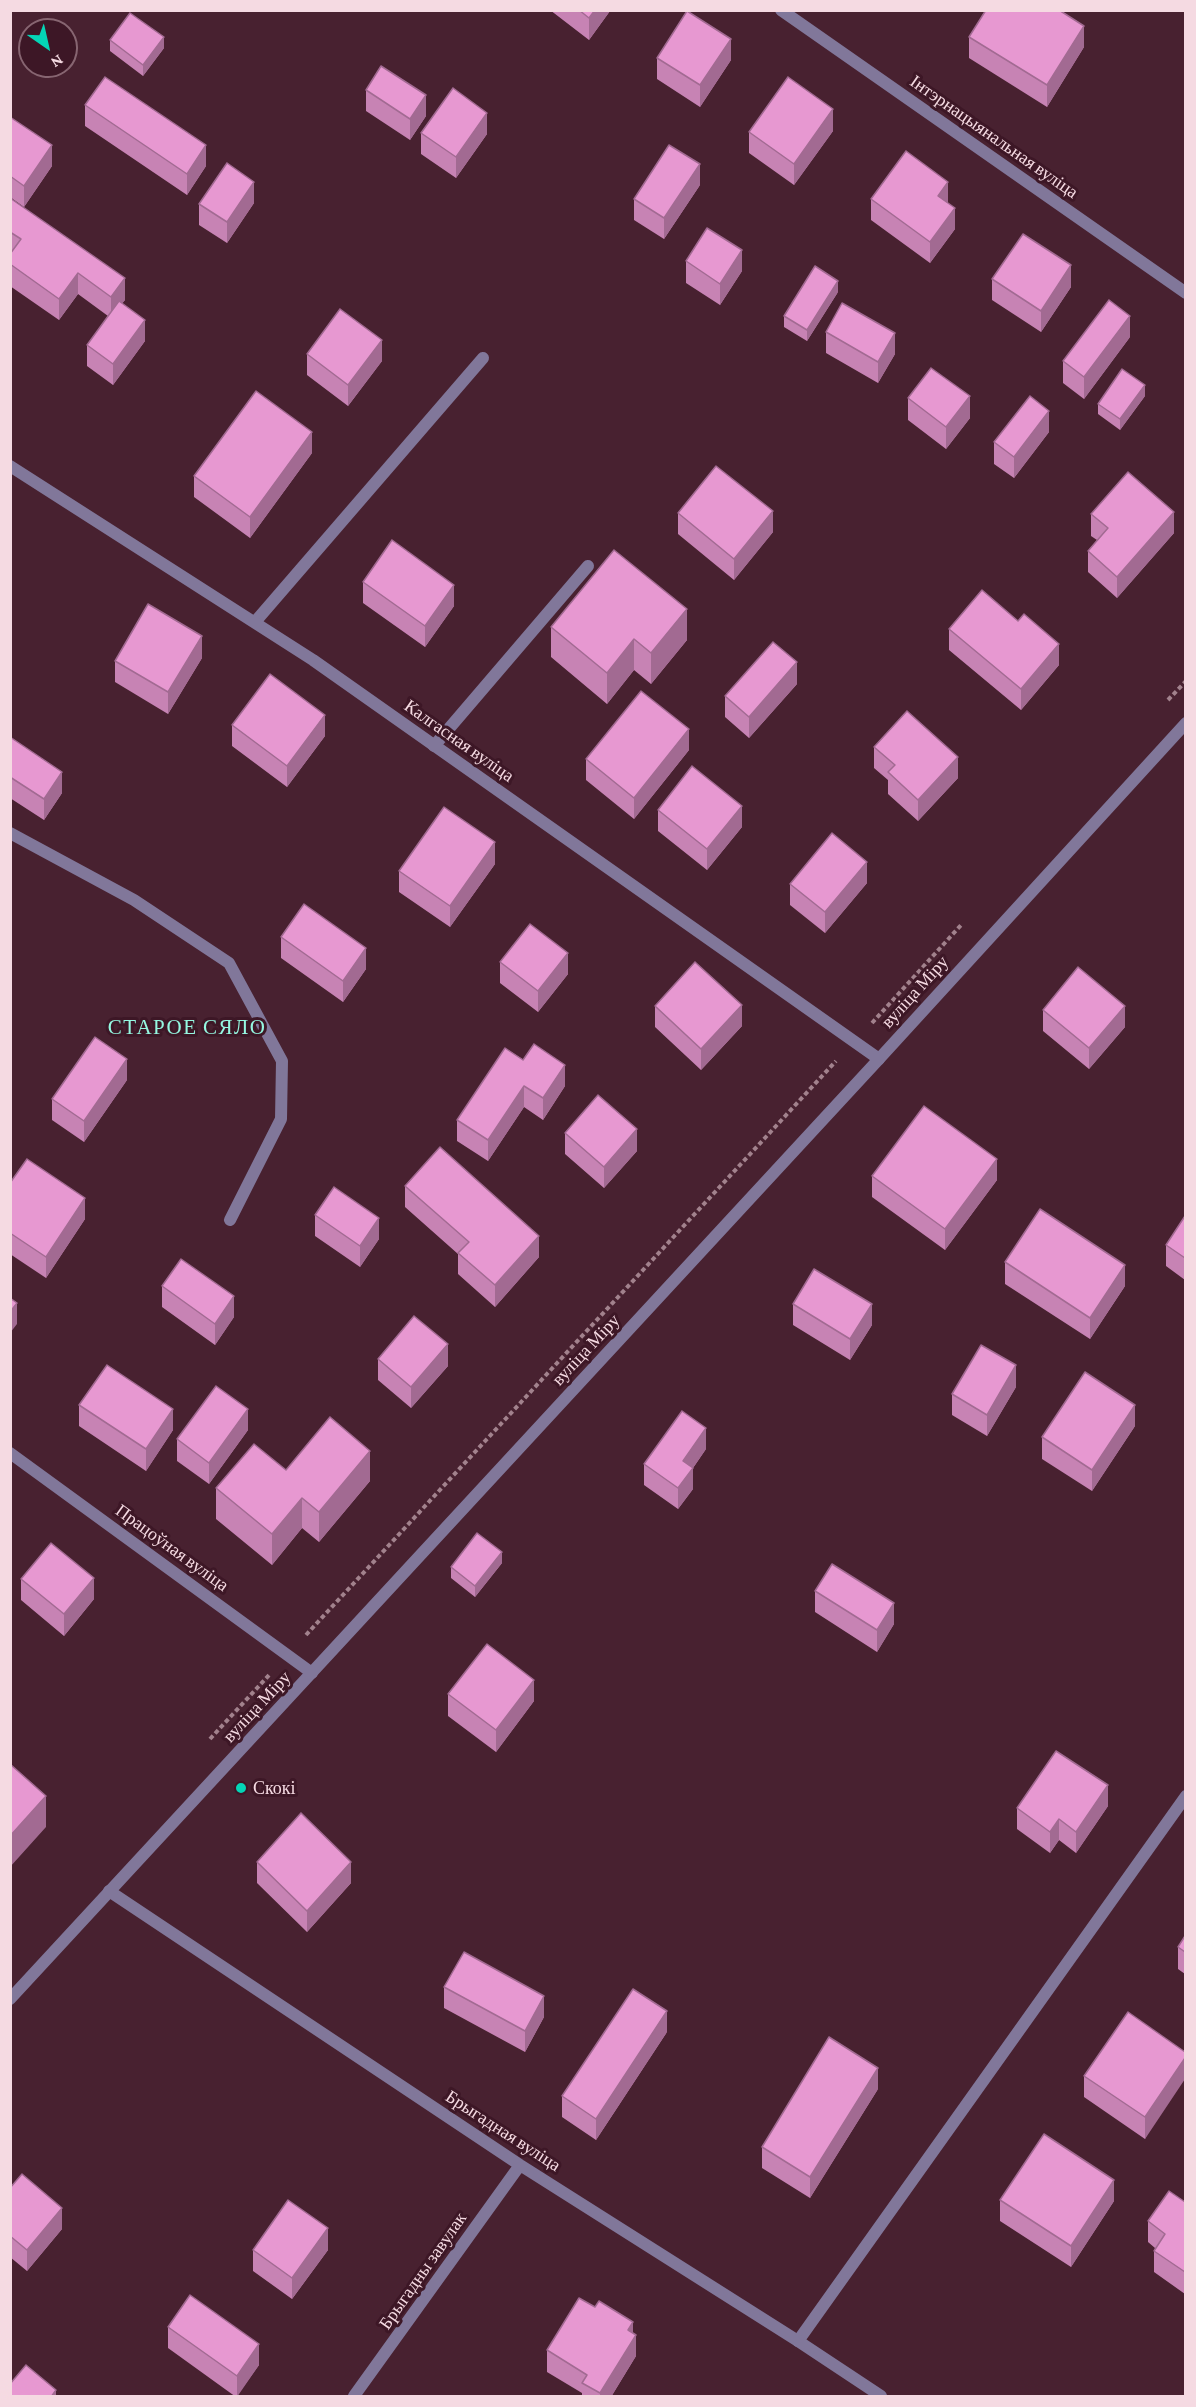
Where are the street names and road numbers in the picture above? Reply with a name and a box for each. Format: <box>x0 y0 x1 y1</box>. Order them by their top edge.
street label: Інтэрнацыянальная вуліца <box>906 71 1082 203</box>
street label: Калгасная вуліца <box>400 695 518 787</box>
street label: вуліца Міру <box>877 951 953 1033</box>
street label: вуліца Міру <box>547 1310 625 1390</box>
street label: Працоўная вуліца <box>111 1500 233 1596</box>
street label: вуліца Міру <box>218 1667 296 1747</box>
street label: Брыгадная вуліца <box>441 2086 565 2176</box>
street label: Брыгадны завулак <box>375 2208 471 2334</box>

